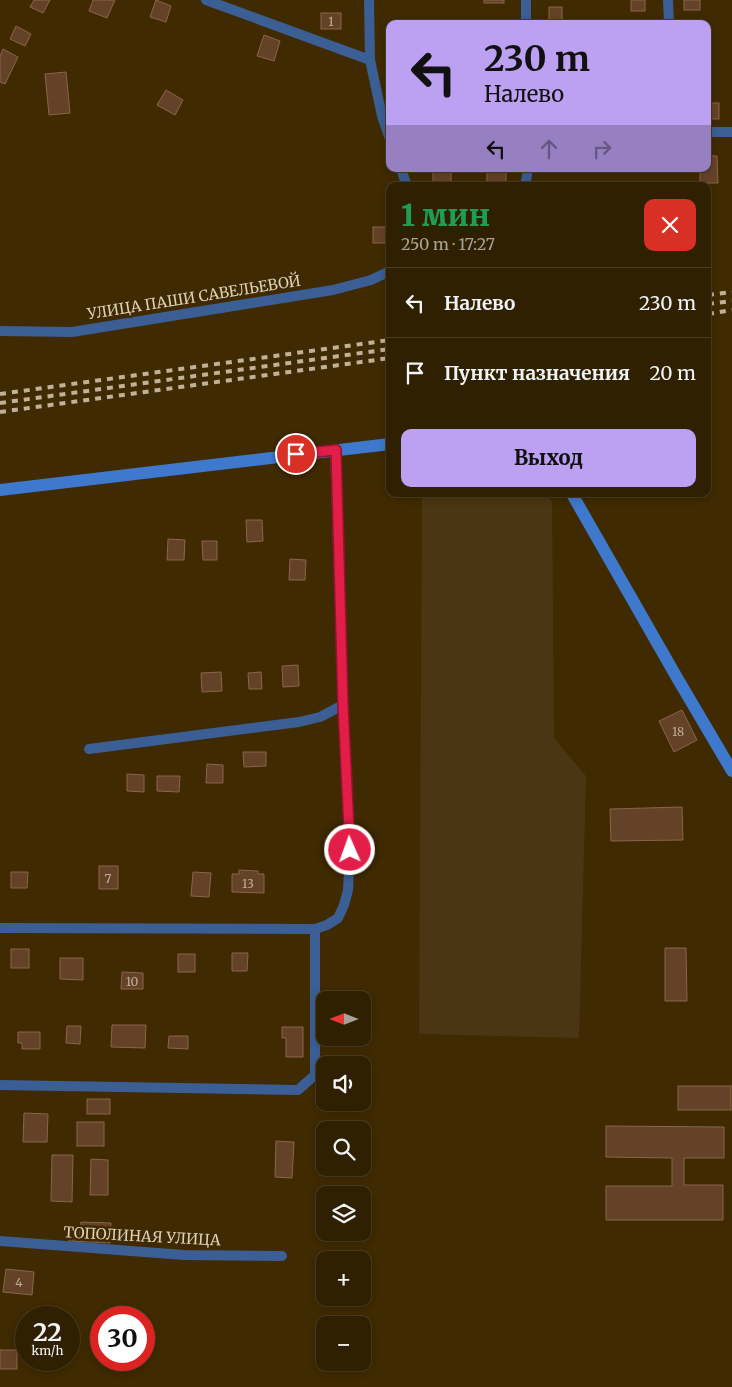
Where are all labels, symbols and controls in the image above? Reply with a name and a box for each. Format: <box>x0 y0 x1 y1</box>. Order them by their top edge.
house number: 1 <box>328 14 334 29</box>
text: 230 m <box>484 37 590 81</box>
icon: left <box>401 40 466 105</box>
text: Налево <box>484 80 564 108</box>
icon: left <box>482 135 510 163</box>
icon: ahead <box>535 135 563 163</box>
icon: right <box>588 135 616 163</box>
text: 1 мин <box>401 196 490 234</box>
button: close <box>644 199 696 251</box>
text: 250 m · 17:27 <box>401 234 495 254</box>
street label: УЛИЦА ПАШИ САВЕЛЬЕВОЙ <box>85 270 302 323</box>
icon: left <box>401 289 429 317</box>
text: Налево <box>444 291 515 315</box>
text: 230 m <box>639 291 696 315</box>
icon: arrive <box>401 359 429 387</box>
text: Пункт назначения <box>444 361 630 385</box>
text: 20 m <box>649 361 696 385</box>
button: Выход <box>401 429 696 487</box>
pin <box>275 433 317 475</box>
icon: arrive <box>282 440 310 468</box>
house number: 18 <box>672 724 684 739</box>
position arrow <box>323 823 375 875</box>
house number: 7 <box>105 871 112 886</box>
house number: 13 <box>242 876 254 891</box>
house number: 10 <box>126 974 139 989</box>
north arrow <box>316 991 371 1046</box>
map controls <box>316 991 371 1371</box>
button: sound <box>316 1056 371 1111</box>
button: search <box>316 1121 371 1176</box>
button: layers <box>316 1186 371 1241</box>
street label: ТОПОЛИНАЯ УЛИЦА <box>63 1222 222 1250</box>
button: + <box>316 1251 371 1306</box>
house number: 4 <box>15 1275 23 1290</box>
speed limit sign: 30 <box>90 1306 155 1371</box>
text: 22 <box>33 1316 62 1348</box>
button: − <box>316 1316 371 1371</box>
text: km/h <box>32 1343 63 1358</box>

